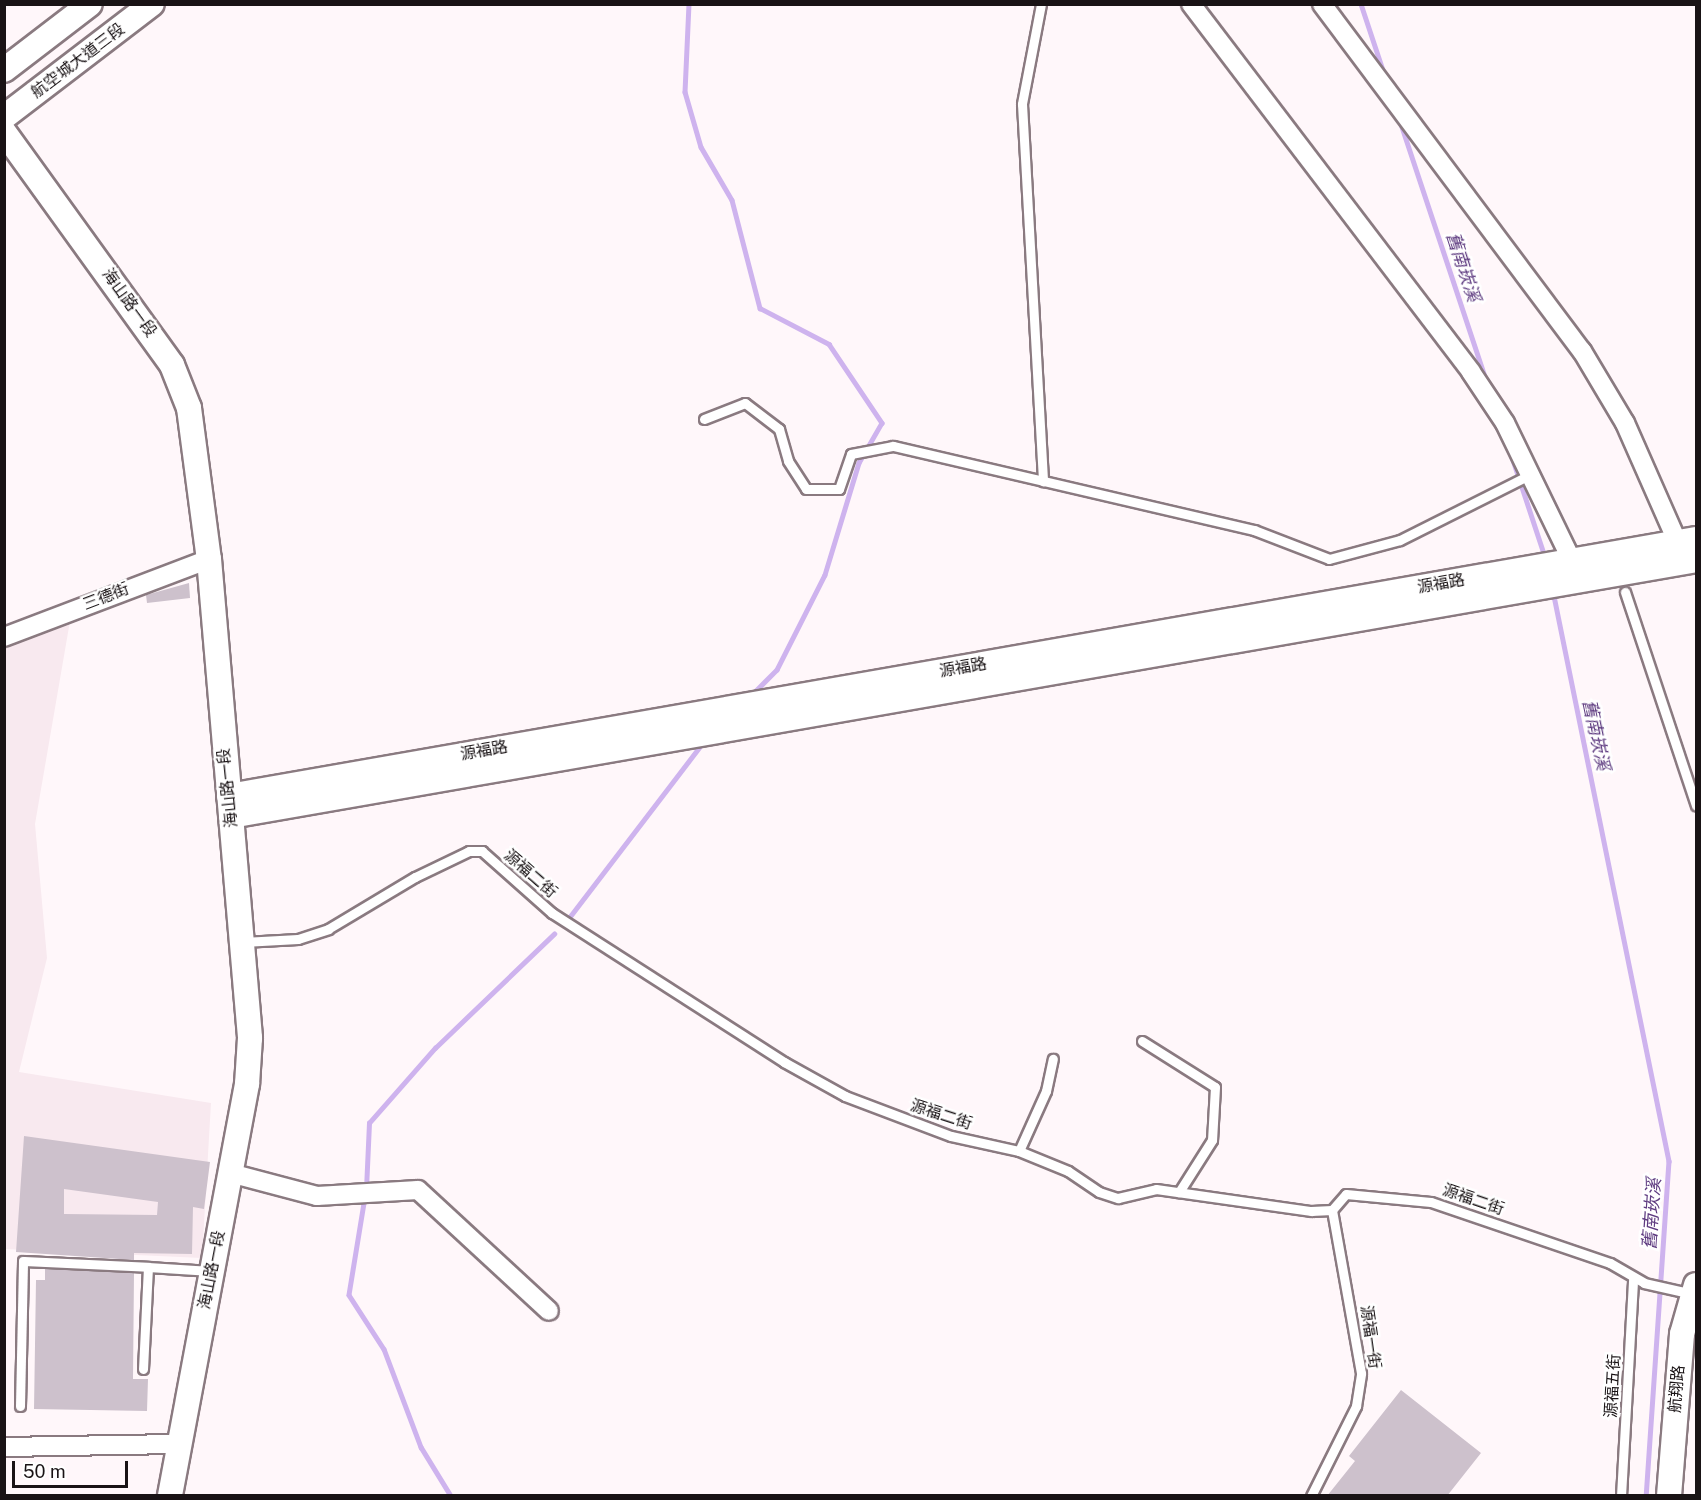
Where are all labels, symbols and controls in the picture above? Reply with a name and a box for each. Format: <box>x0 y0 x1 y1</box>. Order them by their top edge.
street label: 航空城大道三段 <box>27 20 129 102</box>
water label: 舊南崁溪 <box>1442 229 1484 305</box>
street label: 海山路一段 <box>98 265 160 341</box>
street label: 源福路 <box>1416 570 1466 598</box>
street label: 三德街 <box>80 579 132 615</box>
street label: 源福路 <box>938 654 988 682</box>
water label: 舊南崁溪 <box>1578 698 1614 772</box>
street label: 源福路 <box>459 737 509 765</box>
street label: 海山路一段 <box>214 747 242 829</box>
street label: 源福二街 <box>500 846 560 902</box>
street label: 源福二街 <box>908 1096 974 1134</box>
water label: 舊南崁溪 <box>1639 1177 1665 1251</box>
street label: 源福二街 <box>1440 1181 1506 1219</box>
street label: 海山路一段 <box>195 1229 229 1311</box>
street label: 源福一街 <box>1356 1304 1384 1370</box>
street label: 源福五街 <box>1602 1354 1624 1418</box>
street label: 航翔路 <box>1665 1364 1689 1414</box>
scale bar <box>15 1449 130 1487</box>
text: 50 m <box>23 1461 66 1482</box>

